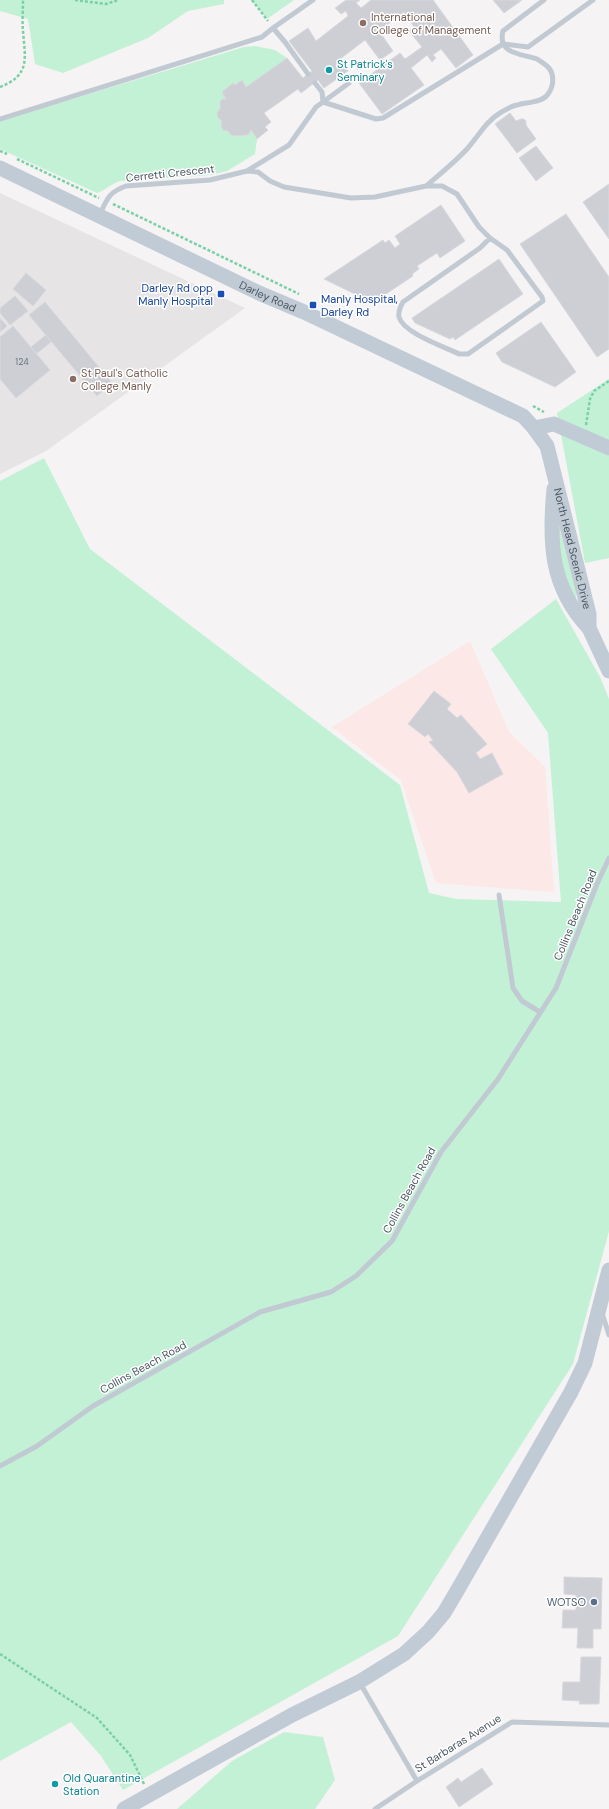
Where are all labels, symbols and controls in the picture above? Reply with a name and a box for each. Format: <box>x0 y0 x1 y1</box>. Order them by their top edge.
place label: International College of Management <box>371 10 491 37</box>
marker: International College of Management <box>358 18 368 28</box>
place label: St Patrick's Seminary <box>337 57 393 84</box>
marker: St Patrick's Seminary <box>324 65 334 75</box>
street label: Cerretti Crescent <box>125 161 215 185</box>
street label: Darley Road <box>237 278 299 315</box>
place label: Darley Rd opp Manly Hospital <box>138 281 213 308</box>
marker: Darley Rd opp Manly Hospital <box>216 289 226 299</box>
place label: Manly Hospital, Darley Rd <box>321 292 398 319</box>
marker: Manly Hospital, Darley Rd <box>308 300 318 310</box>
house number: 124 <box>15 356 29 368</box>
place label: St Paul's Catholic College Manly <box>81 366 168 393</box>
marker: St Paul's Catholic College Manly <box>68 374 78 384</box>
street label: North Head Scenic Drive <box>551 486 595 611</box>
street label: Collins Beach Road <box>550 867 600 962</box>
street label: Collins Beach Road <box>379 1144 439 1236</box>
street label: Collins Beach Road <box>97 1337 189 1397</box>
place label: WOTSO <box>547 1595 586 1609</box>
marker: WOTSO <box>589 1597 599 1607</box>
street label: St Barbaras Avenue <box>412 1711 504 1775</box>
place label: Old Quarantine Station <box>63 1771 140 1798</box>
marker: Old Quarantine Station <box>50 1779 60 1789</box>

